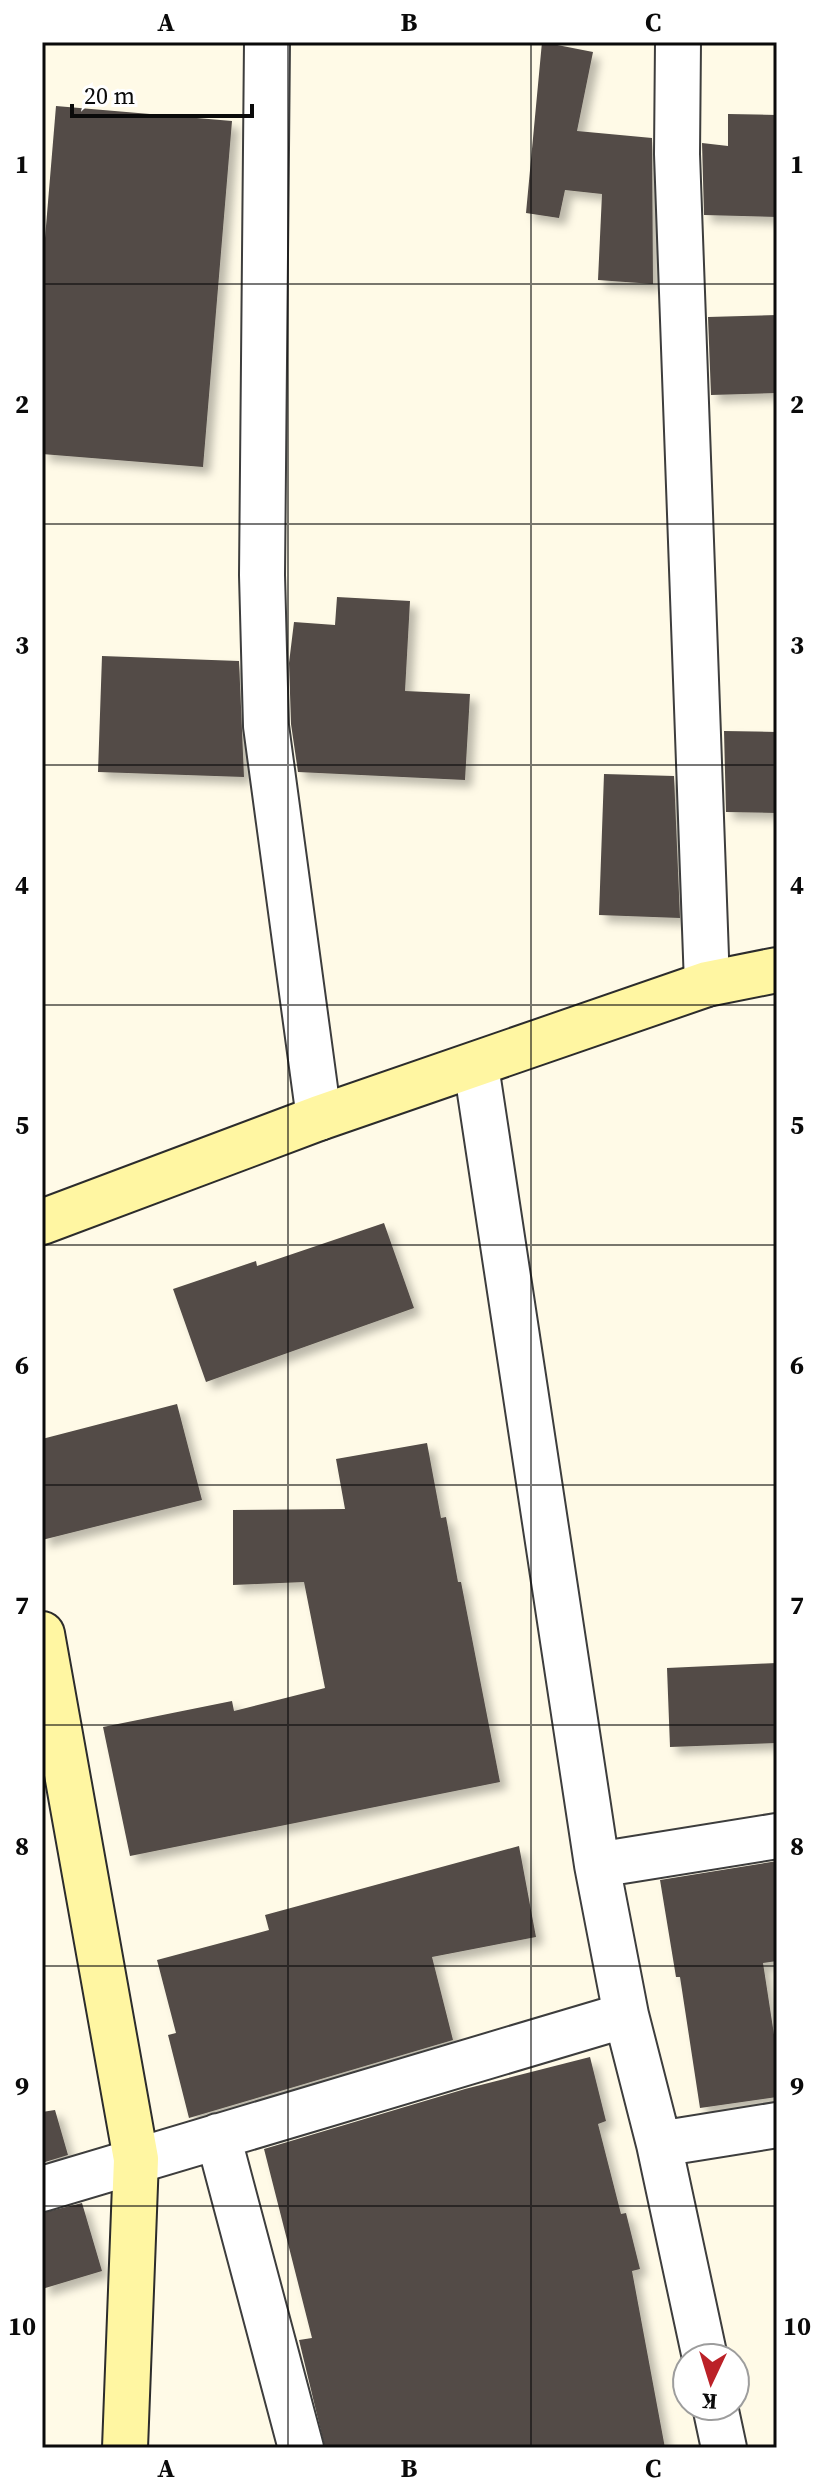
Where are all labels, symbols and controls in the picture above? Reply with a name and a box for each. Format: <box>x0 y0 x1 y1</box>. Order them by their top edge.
text: A <box>157 4 175 40</box>
text: B <box>401 4 418 40</box>
text: C <box>645 4 661 40</box>
scale bar <box>72 68 252 118</box>
text: 20 m <box>84 79 135 112</box>
text: 1 <box>15 146 29 182</box>
text: 1 <box>790 146 804 182</box>
text: 2 <box>15 386 29 422</box>
text: 2 <box>790 386 804 422</box>
text: 3 <box>15 627 29 663</box>
text: 3 <box>790 627 804 663</box>
text: 4 <box>15 867 29 903</box>
text: 4 <box>790 867 804 903</box>
text: 5 <box>15 1107 29 1143</box>
text: 5 <box>790 1107 804 1143</box>
text: 6 <box>15 1347 29 1383</box>
text: 6 <box>790 1347 804 1383</box>
text: 7 <box>15 1587 29 1623</box>
text: 7 <box>790 1587 804 1623</box>
text: 8 <box>15 1828 29 1864</box>
text: 8 <box>790 1828 804 1864</box>
text: 9 <box>15 2068 29 2104</box>
text: 9 <box>790 2068 804 2104</box>
text: 10 <box>8 2308 36 2344</box>
text: 10 <box>783 2308 811 2344</box>
north arrow <box>671 2342 751 2422</box>
text: K <box>700 2386 718 2417</box>
text: A <box>157 2450 175 2486</box>
text: B <box>401 2450 418 2486</box>
text: C <box>645 2450 661 2486</box>

